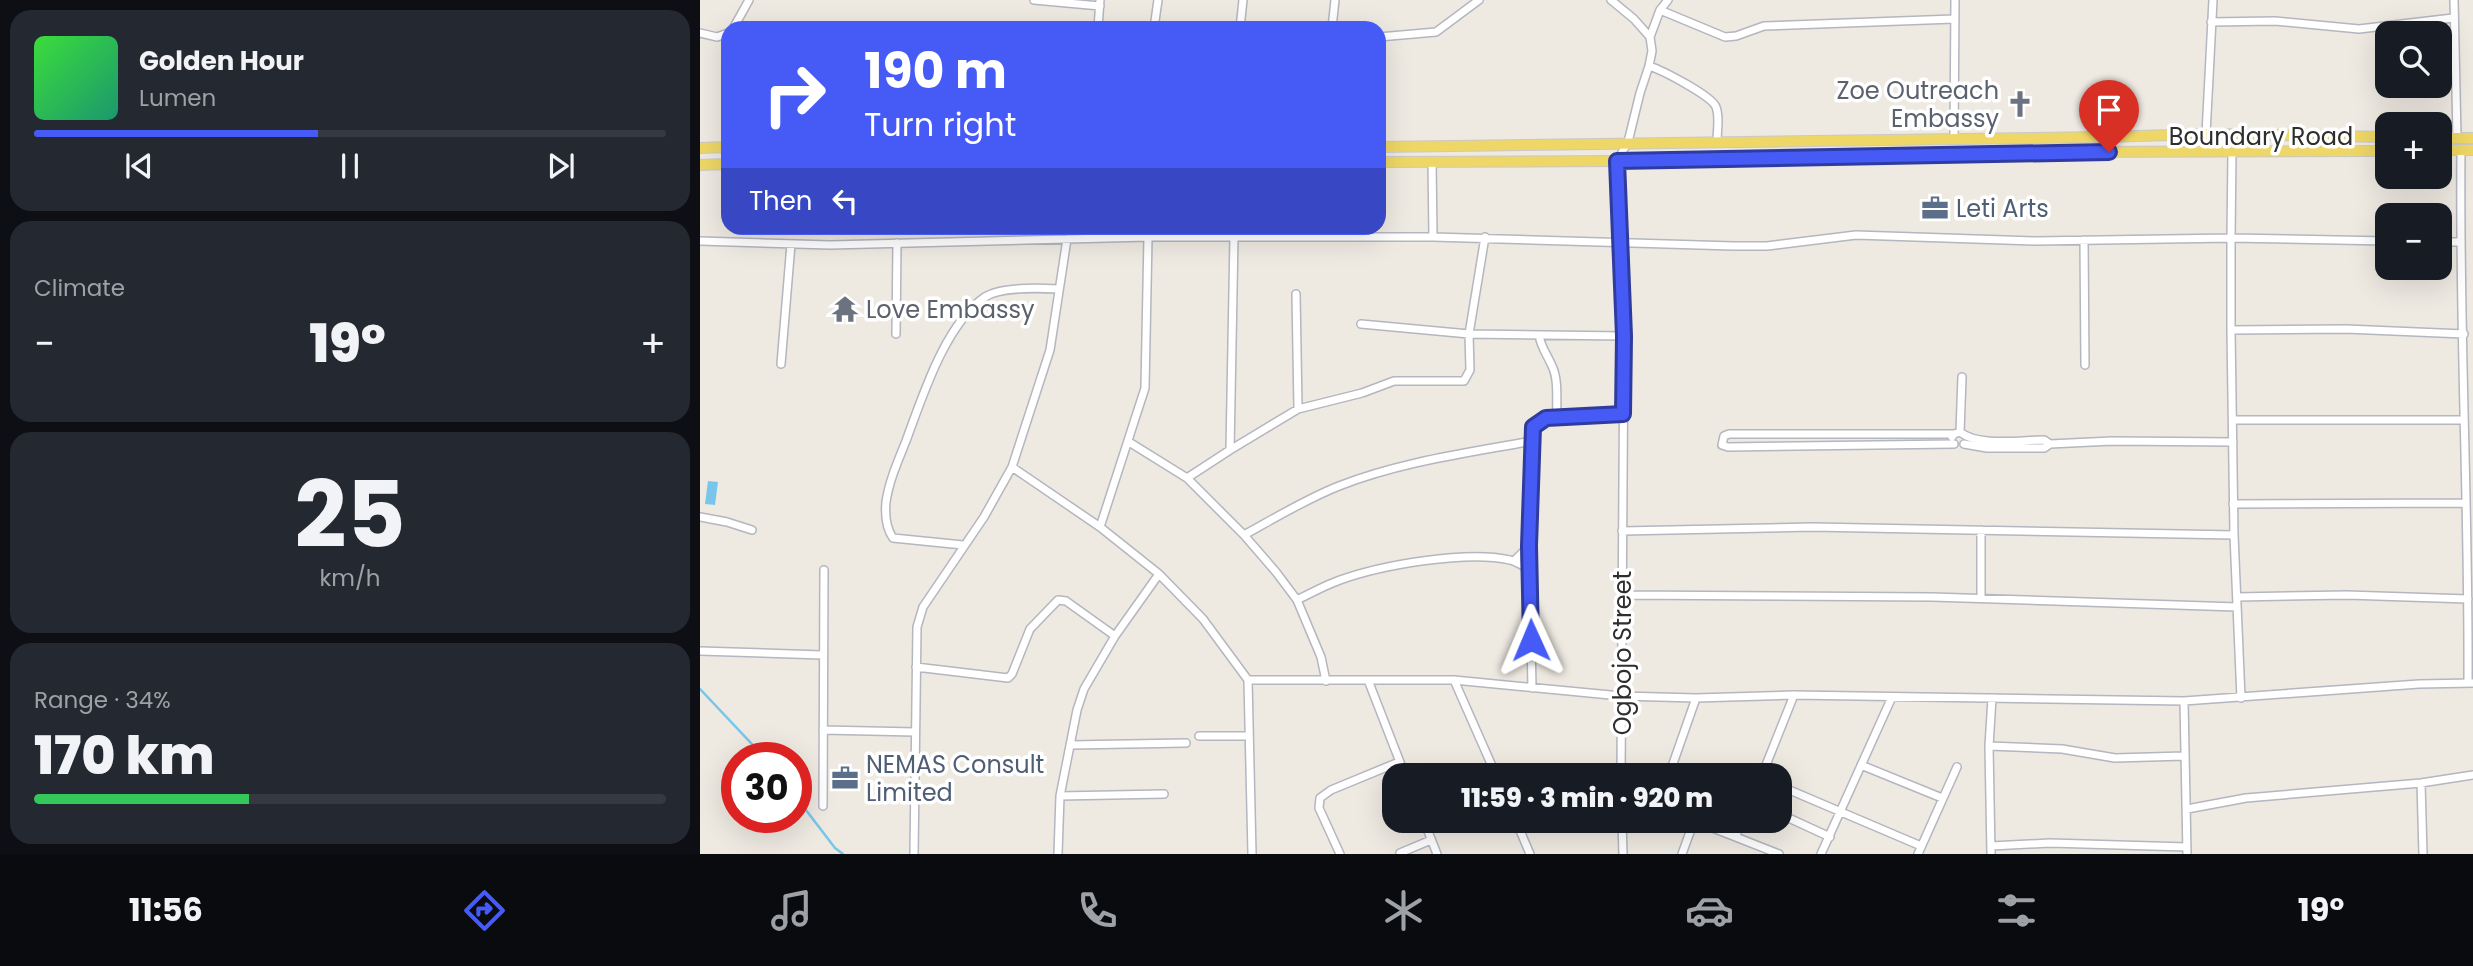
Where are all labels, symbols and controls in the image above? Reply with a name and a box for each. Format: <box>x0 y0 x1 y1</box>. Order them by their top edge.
map controls <box>2375 21 2452 280</box>
button: search <box>2375 21 2452 98</box>
text: 190 m <box>864 37 1007 105</box>
text: Golden Hour <box>139 43 304 79</box>
icon: right <box>749 49 840 140</box>
place label: Zoe Outreach Embassy <box>1836 74 1999 135</box>
pin <box>2079 80 2139 152</box>
text: Lumen <box>139 82 216 114</box>
church icon: Zoe Outreach Embassy <box>2005 89 2035 119</box>
icon: arrive <box>2090 91 2128 129</box>
text: Turn right <box>864 102 1016 147</box>
button: + <box>2375 112 2452 189</box>
street label: Boundary Road <box>2169 120 2353 153</box>
icon: previous <box>120 147 158 185</box>
icon: pause <box>331 147 369 185</box>
icon: next <box>542 147 580 185</box>
icon: left <box>826 182 864 220</box>
text: Then <box>749 183 812 219</box>
place label: Leti Arts <box>1956 192 2049 225</box>
office icon: Leti Arts <box>1920 193 1950 223</box>
button: − <box>2375 203 2452 280</box>
text: Climate <box>34 272 125 304</box>
place label: Love Embassy <box>866 293 1035 326</box>
temple icon: Love Embassy <box>830 294 860 324</box>
text: 19° <box>309 307 386 380</box>
text: − <box>34 317 55 370</box>
text: + <box>640 317 666 370</box>
text: 25 <box>294 451 406 579</box>
text: km/h <box>319 562 381 594</box>
street label: Ogbojo Street <box>1606 571 1639 735</box>
position arrow <box>1494 603 1568 677</box>
text: Range · 34% <box>34 684 171 716</box>
text: 170 km <box>34 719 215 792</box>
speed limit sign: 30 <box>721 742 812 833</box>
place label: NEMAS Consult Limited <box>866 748 1044 809</box>
office icon: NEMAS Consult Limited <box>830 763 860 793</box>
text: 11:59 · 3 min · 920 m <box>1461 780 1713 816</box>
icon: directions <box>460 886 509 935</box>
icon: music <box>767 886 816 935</box>
icon: phone <box>1073 886 1122 935</box>
icon: climate <box>1379 886 1428 935</box>
icon: car <box>1685 886 1734 935</box>
icon: filters <box>1992 886 2041 935</box>
text: 11:56 <box>129 887 203 932</box>
text: 19° <box>2298 887 2344 932</box>

